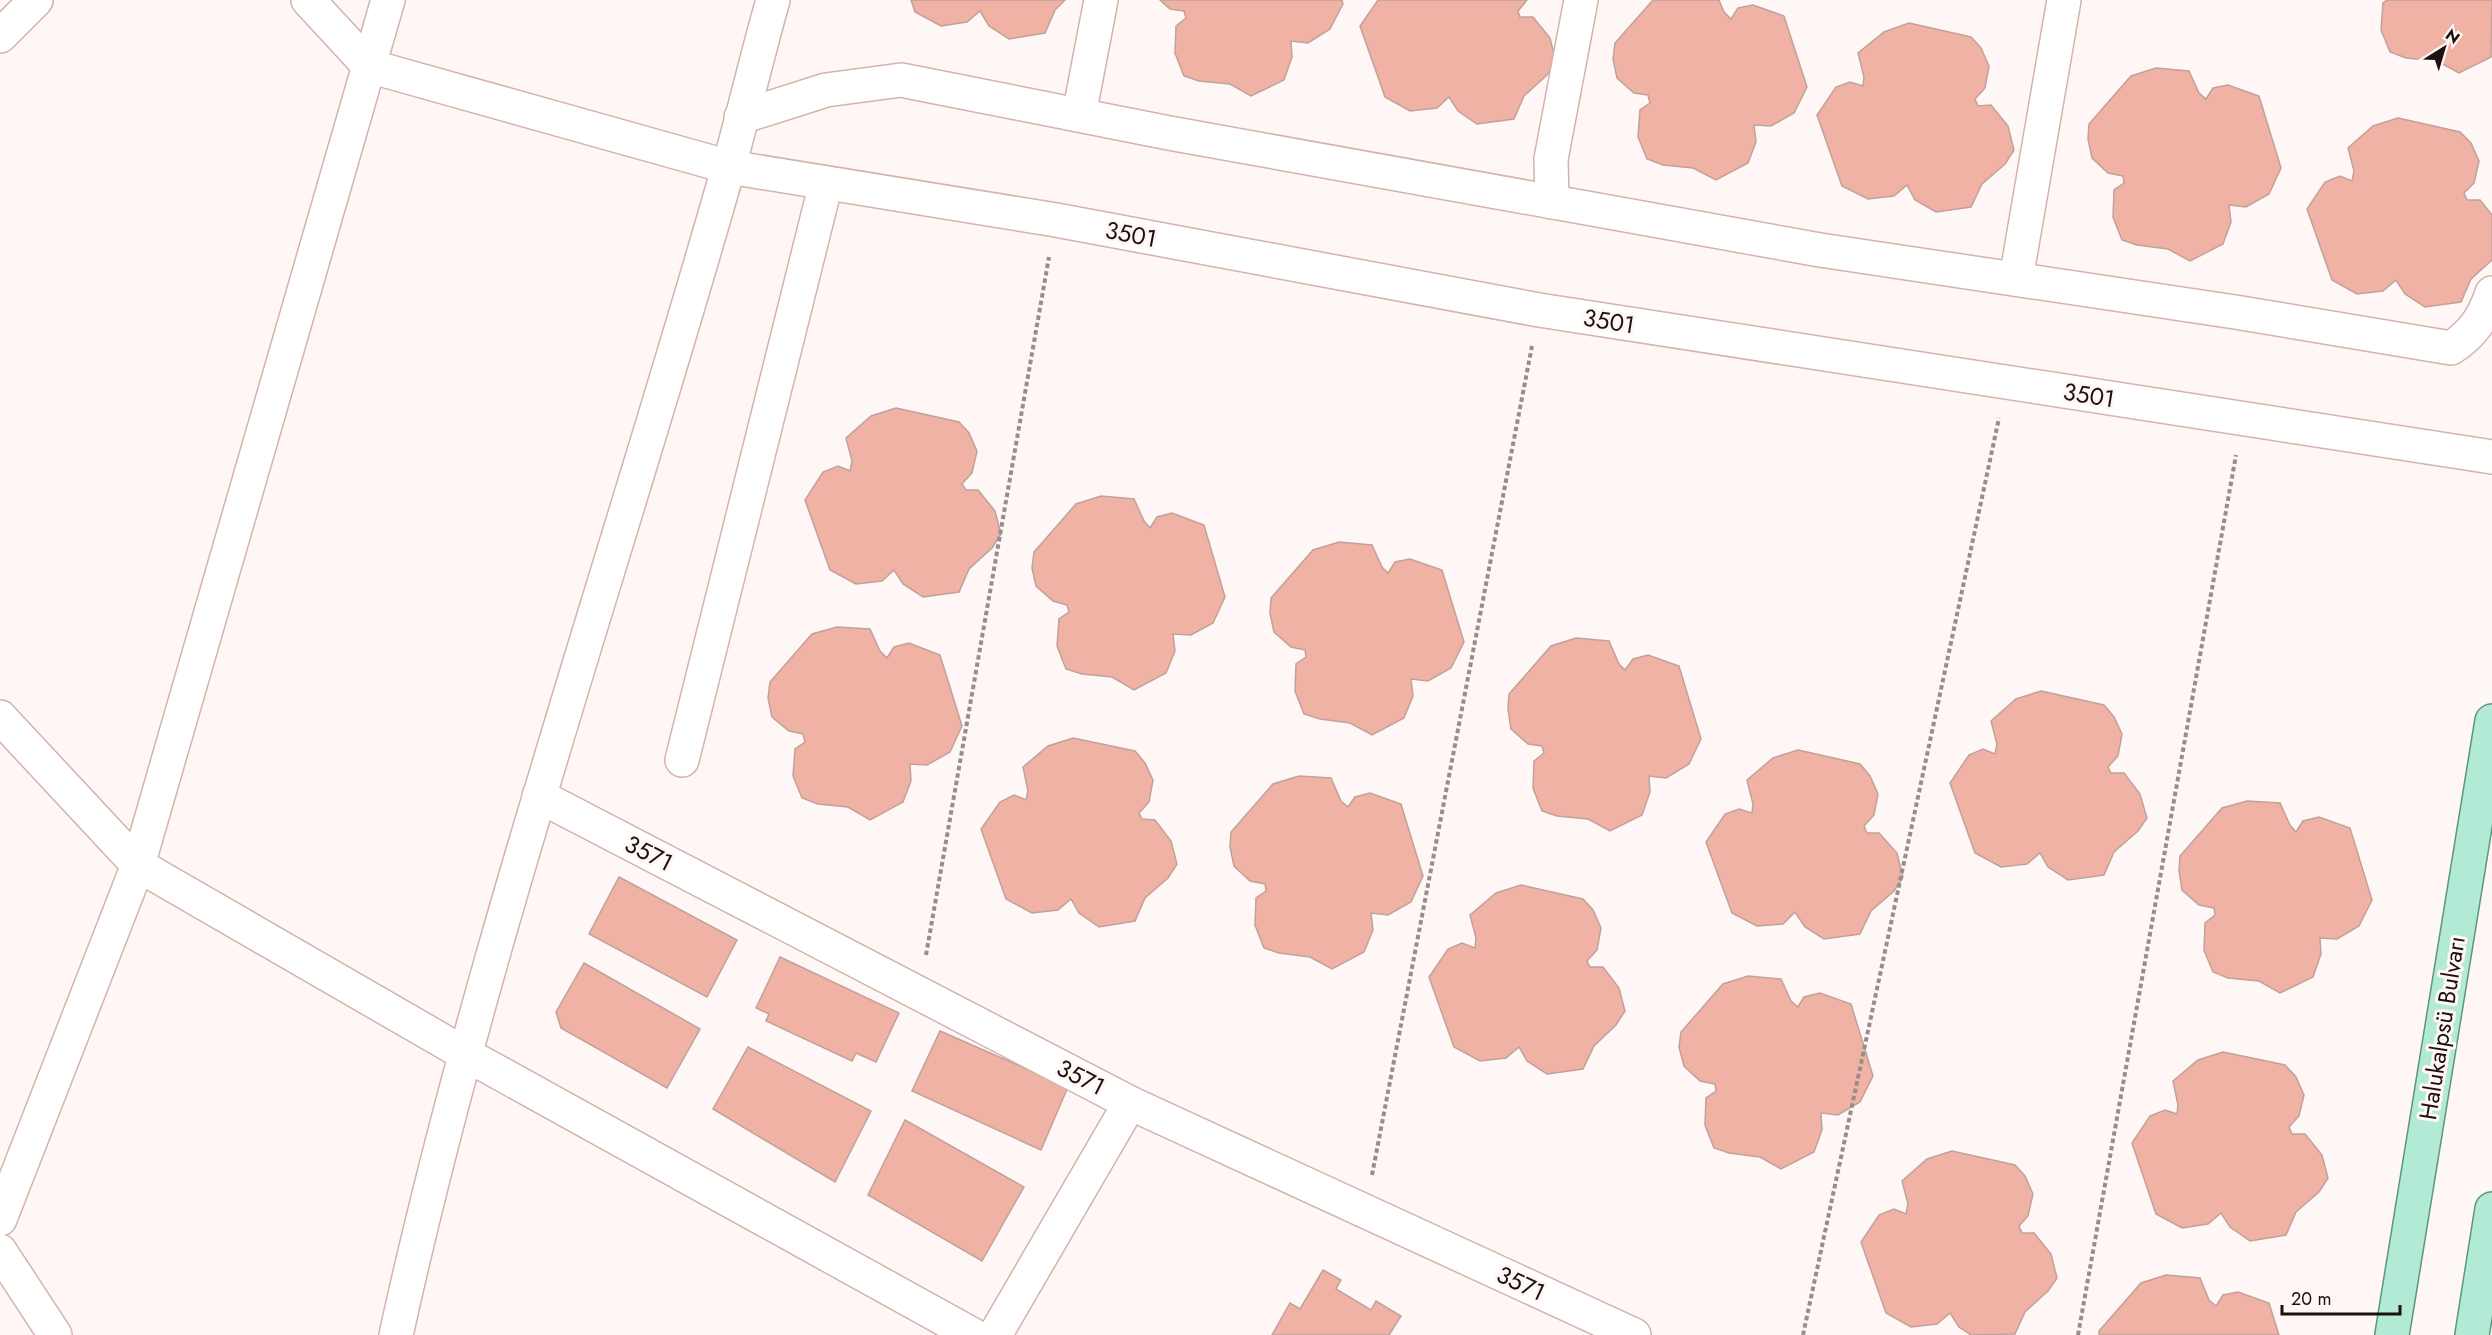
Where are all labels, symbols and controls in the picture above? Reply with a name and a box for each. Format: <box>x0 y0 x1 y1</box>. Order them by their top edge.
north arrow <box>2414 18 2474 78</box>
text: N <box>2441 23 2465 49</box>
street label: 3501 <box>1102 212 1160 256</box>
street label: 3501 <box>1581 300 1637 342</box>
street label: 3501 <box>2061 374 2117 416</box>
street label: 3571 <box>619 826 679 880</box>
street label: Halukalpsü Bulvarı <box>2410 934 2474 1122</box>
street label: 3571 <box>1051 1050 1111 1104</box>
street label: 3571 <box>1491 1257 1551 1309</box>
scale bar <box>2282 1278 2400 1316</box>
text: 20 m <box>2291 1286 2331 1312</box>

